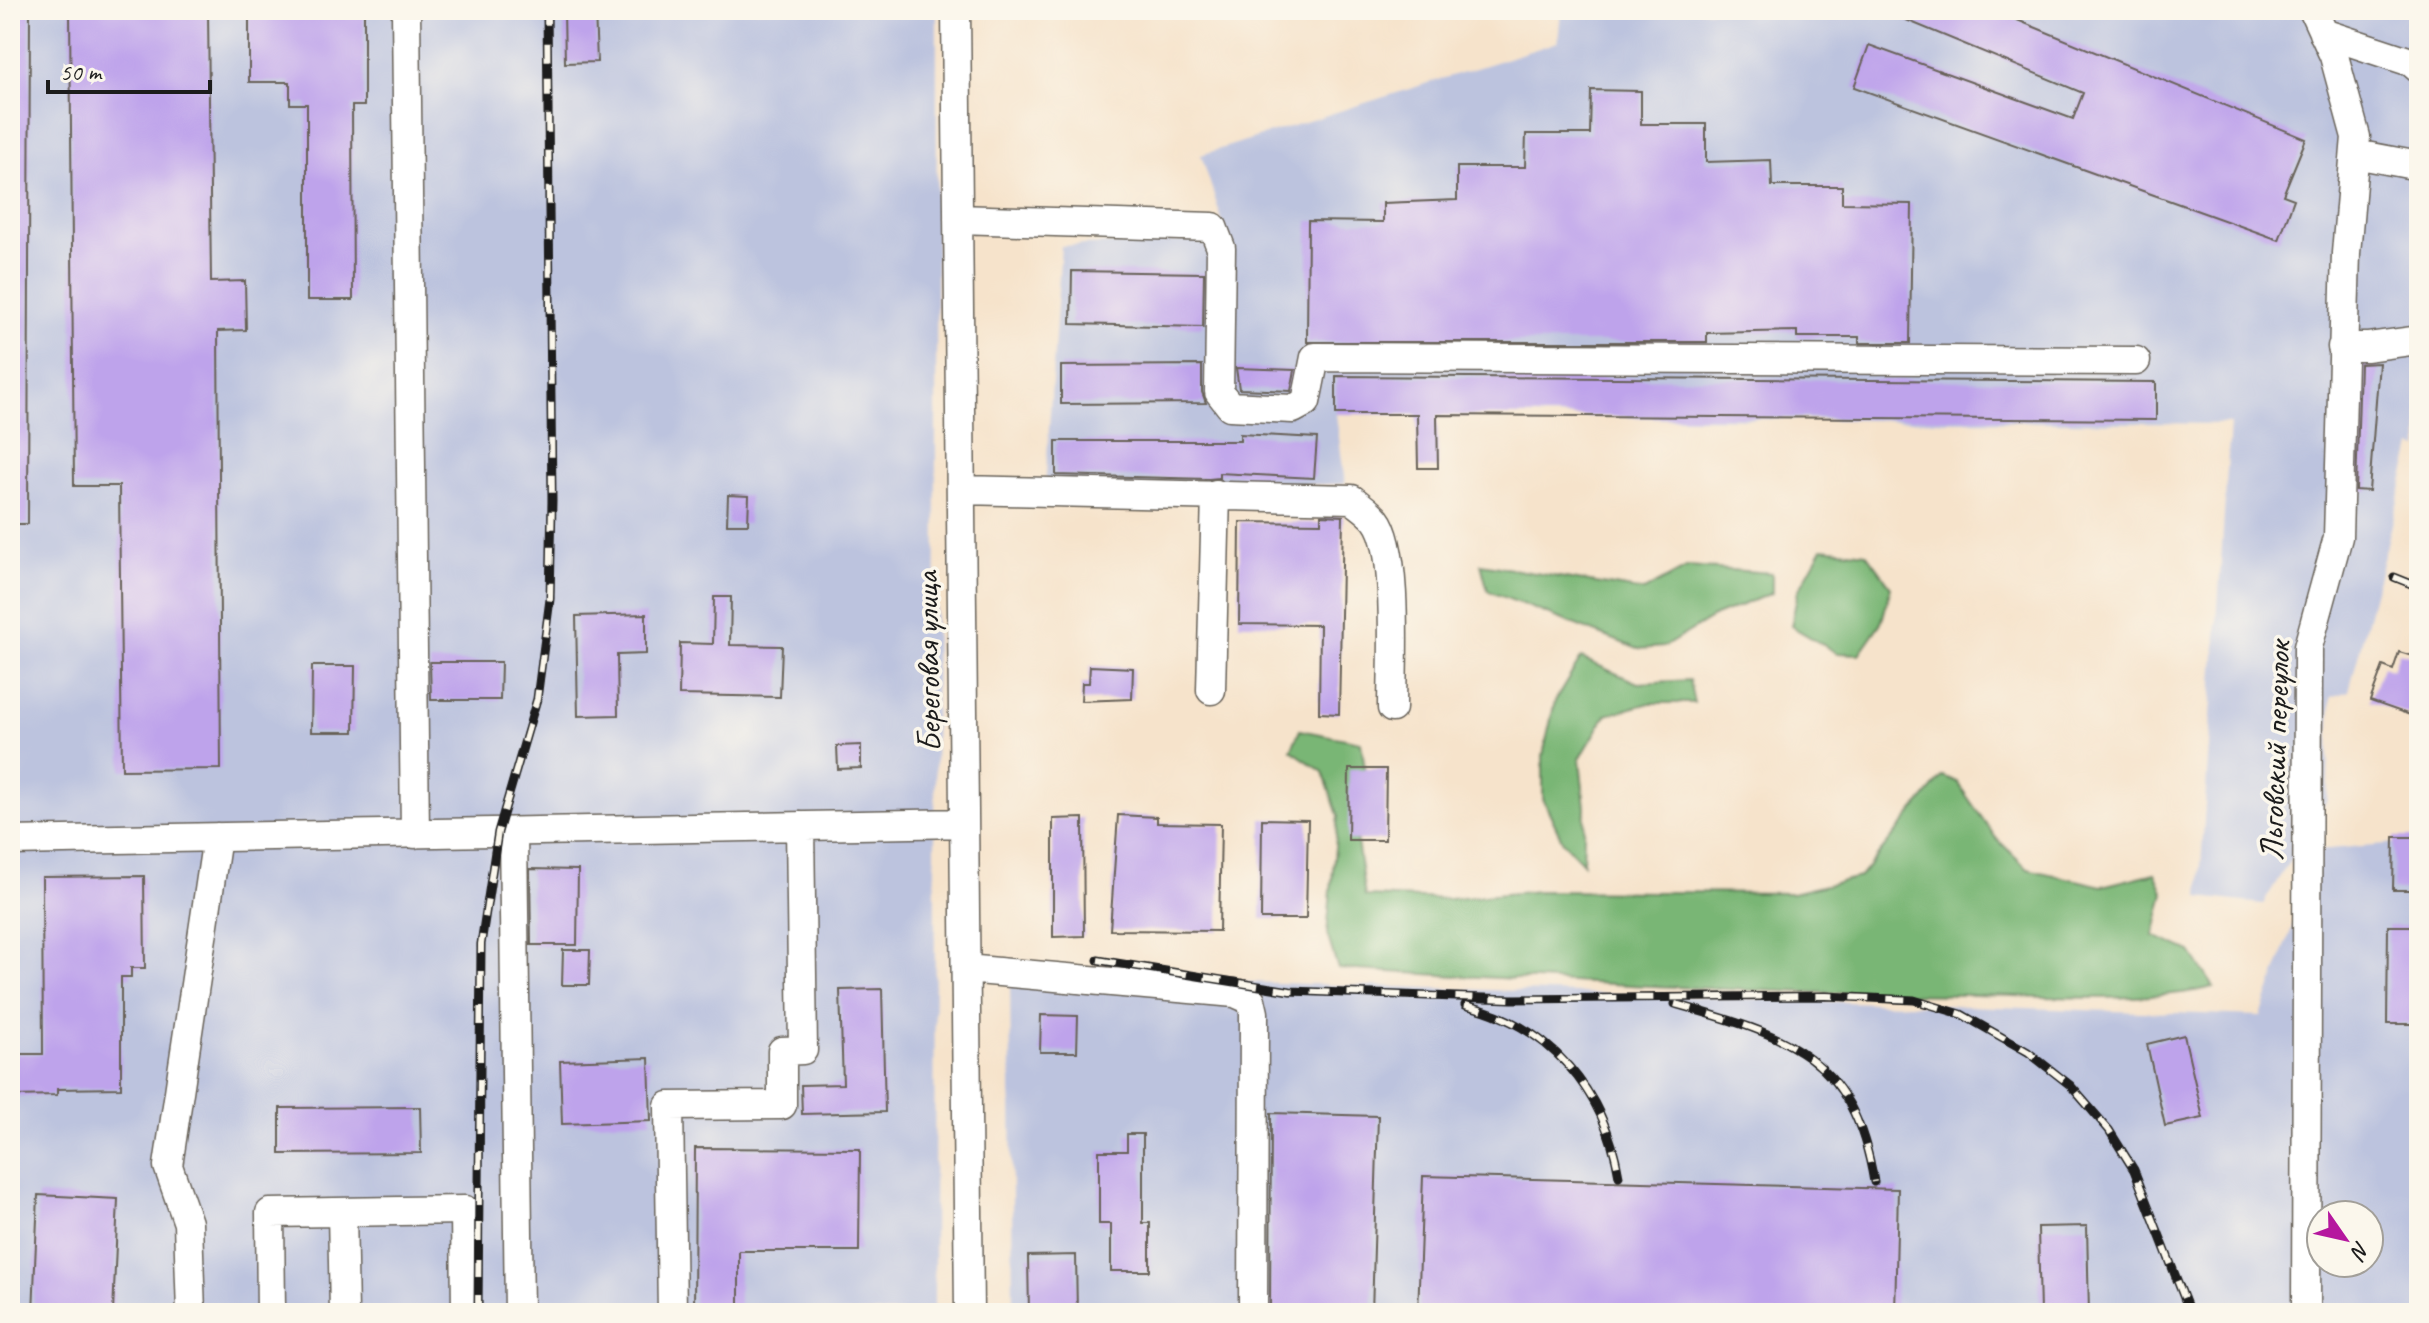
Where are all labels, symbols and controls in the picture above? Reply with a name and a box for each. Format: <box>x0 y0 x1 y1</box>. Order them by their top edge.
scale bar <box>48 44 210 94</box>
text: 50 m <box>60 57 103 87</box>
street label: Береговая улица <box>904 569 951 753</box>
street label: Льговский переулок <box>2249 637 2300 862</box>
north arrow <box>2305 1199 2385 1279</box>
text: N <box>2343 1236 2376 1266</box>

